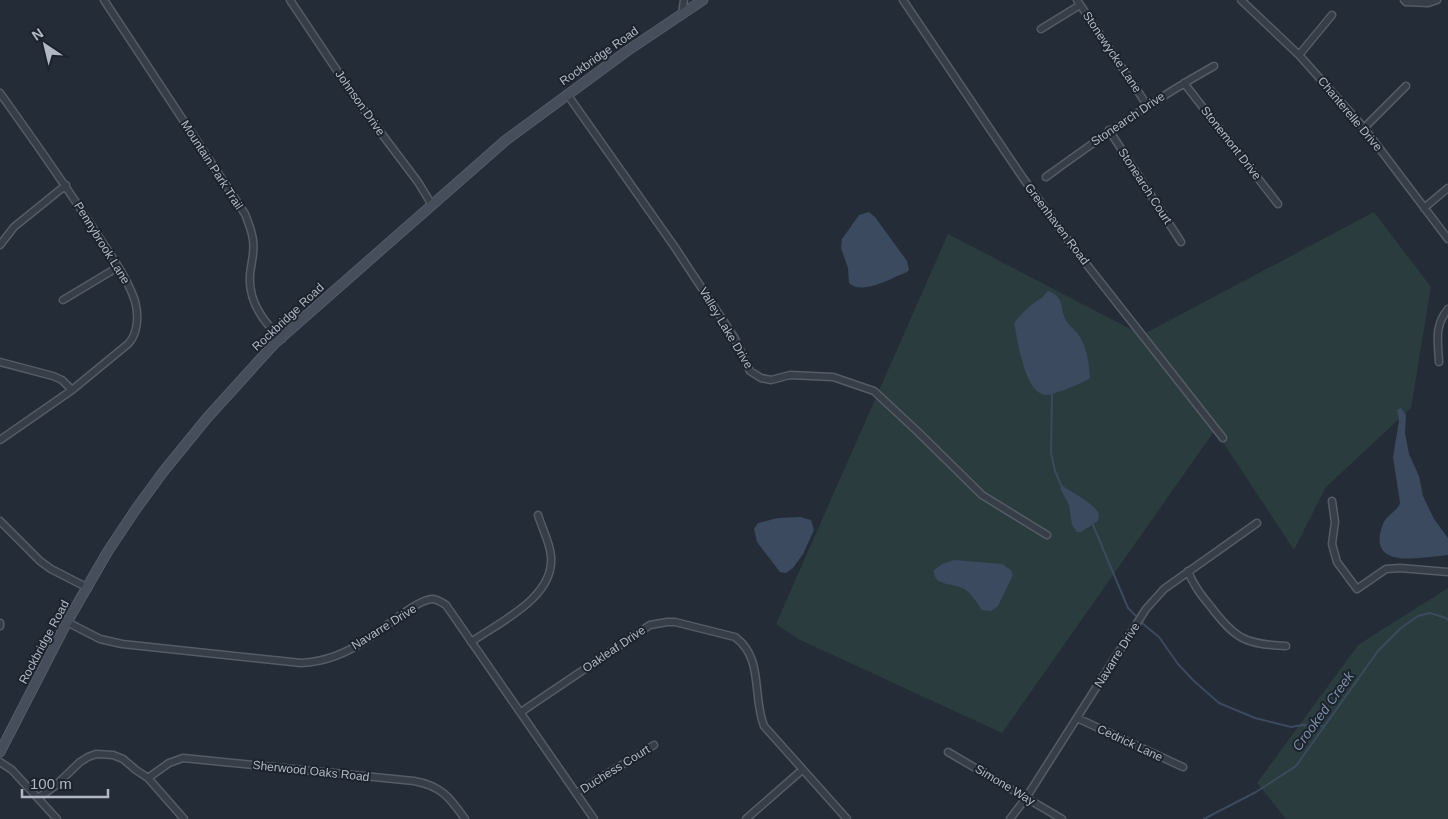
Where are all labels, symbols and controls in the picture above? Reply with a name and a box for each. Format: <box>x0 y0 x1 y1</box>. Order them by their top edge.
street label: Stonewycke Lane <box>1080 9 1144 95</box>
north arrow <box>20 20 70 70</box>
street label: Rockbridge Road <box>557 24 641 88</box>
text: N <box>29 25 46 44</box>
street label: Johnson Drive <box>332 68 388 139</box>
street label: Chanterelle Drive <box>1315 74 1385 154</box>
street label: Stonearch Drive <box>1088 89 1168 149</box>
street label: Stonemont Drive <box>1198 103 1264 183</box>
street label: Mountain Park Trail <box>178 118 246 212</box>
street label: Stonearch Court <box>1115 146 1175 227</box>
street label: Greenhaven Road <box>1022 181 1092 267</box>
street label: Pennybrook Lane <box>71 199 133 287</box>
street label: Rockbridge Road <box>249 280 327 354</box>
street label: Valley Lake Drive <box>696 285 756 372</box>
street label: Rockbridge Road <box>16 598 72 686</box>
street label: Navarre Drive <box>349 601 419 653</box>
street label: Navarre Drive <box>1091 620 1143 690</box>
street label: Oakleaf Drive <box>580 623 648 675</box>
water label: Crooked Creek <box>1289 667 1358 754</box>
street label: Cedrick Lane <box>1095 722 1165 764</box>
street label: Duchess Court <box>578 742 653 796</box>
street label: Sherwood Oaks Road <box>252 758 370 784</box>
street label: Simone Way <box>972 762 1038 808</box>
scale bar <box>22 766 109 798</box>
text: 100 m <box>30 775 72 792</box>

